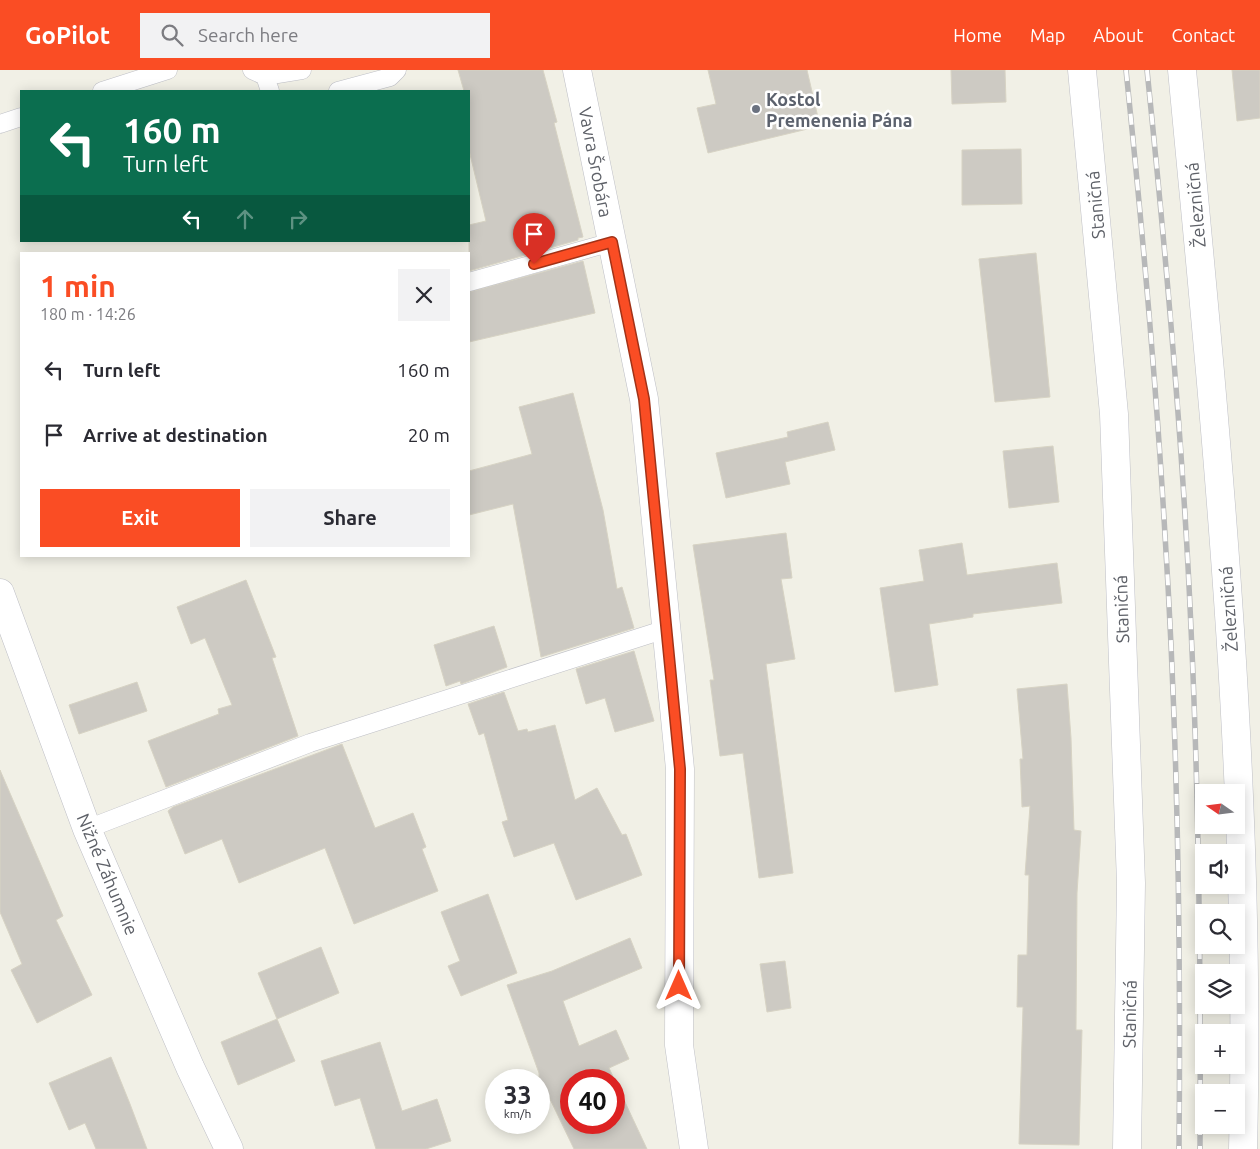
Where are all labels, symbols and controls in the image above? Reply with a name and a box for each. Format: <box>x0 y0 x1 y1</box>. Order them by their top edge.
search box <box>140 13 490 58</box>
icon: search <box>158 21 186 49</box>
text: GoPilot <box>25 22 110 49</box>
text: Search here <box>198 24 298 46</box>
text: Home <box>953 25 1002 45</box>
text: Map <box>1030 25 1065 45</box>
text: About <box>1093 25 1143 45</box>
text: Contact <box>1171 25 1235 45</box>
place label: Kostol Premenenia Pána <box>766 89 913 130</box>
marker: Kostol Premenenia Pána <box>750 103 762 115</box>
street label: Vavra Šrobára <box>576 105 617 219</box>
icon: left <box>40 110 105 175</box>
text: 160 m <box>123 110 221 150</box>
text: Turn left <box>123 151 208 176</box>
street label: Železničná <box>1180 161 1209 249</box>
street label: Staničná <box>1082 170 1108 240</box>
icon: left <box>178 205 206 233</box>
icon: ahead <box>231 205 259 233</box>
icon: right <box>284 205 312 233</box>
pin <box>513 213 555 264</box>
icon: arrive <box>520 220 548 248</box>
text: 1 min <box>40 269 116 303</box>
button: close <box>398 269 450 321</box>
text: 180 m · 14:26 <box>40 305 136 323</box>
icon: left <box>40 356 68 384</box>
text: Turn left <box>83 359 161 381</box>
text: 160 m <box>397 359 450 381</box>
icon: arrive <box>40 421 68 449</box>
text: Arrive at destination <box>83 424 268 446</box>
text: 20 m <box>408 424 450 446</box>
button: Exit <box>40 489 240 547</box>
button: Share <box>250 489 450 547</box>
street label: Železničná <box>1214 566 1241 652</box>
street label: Staničná <box>1110 575 1132 643</box>
north arrow <box>1195 784 1245 834</box>
map controls <box>1195 784 1245 1134</box>
street label: Nižné Záhumnie <box>73 810 143 938</box>
button: sound <box>1195 844 1245 894</box>
button: search <box>1195 904 1245 954</box>
position arrow <box>652 959 704 1011</box>
button: layers <box>1195 964 1245 1014</box>
street label: Staničná <box>1118 980 1140 1048</box>
button: + <box>1195 1024 1245 1074</box>
speed limit sign: 40 <box>560 1069 625 1134</box>
text: 33 <box>503 1081 532 1109</box>
button: − <box>1195 1084 1245 1134</box>
text: km/h <box>504 1107 531 1120</box>

